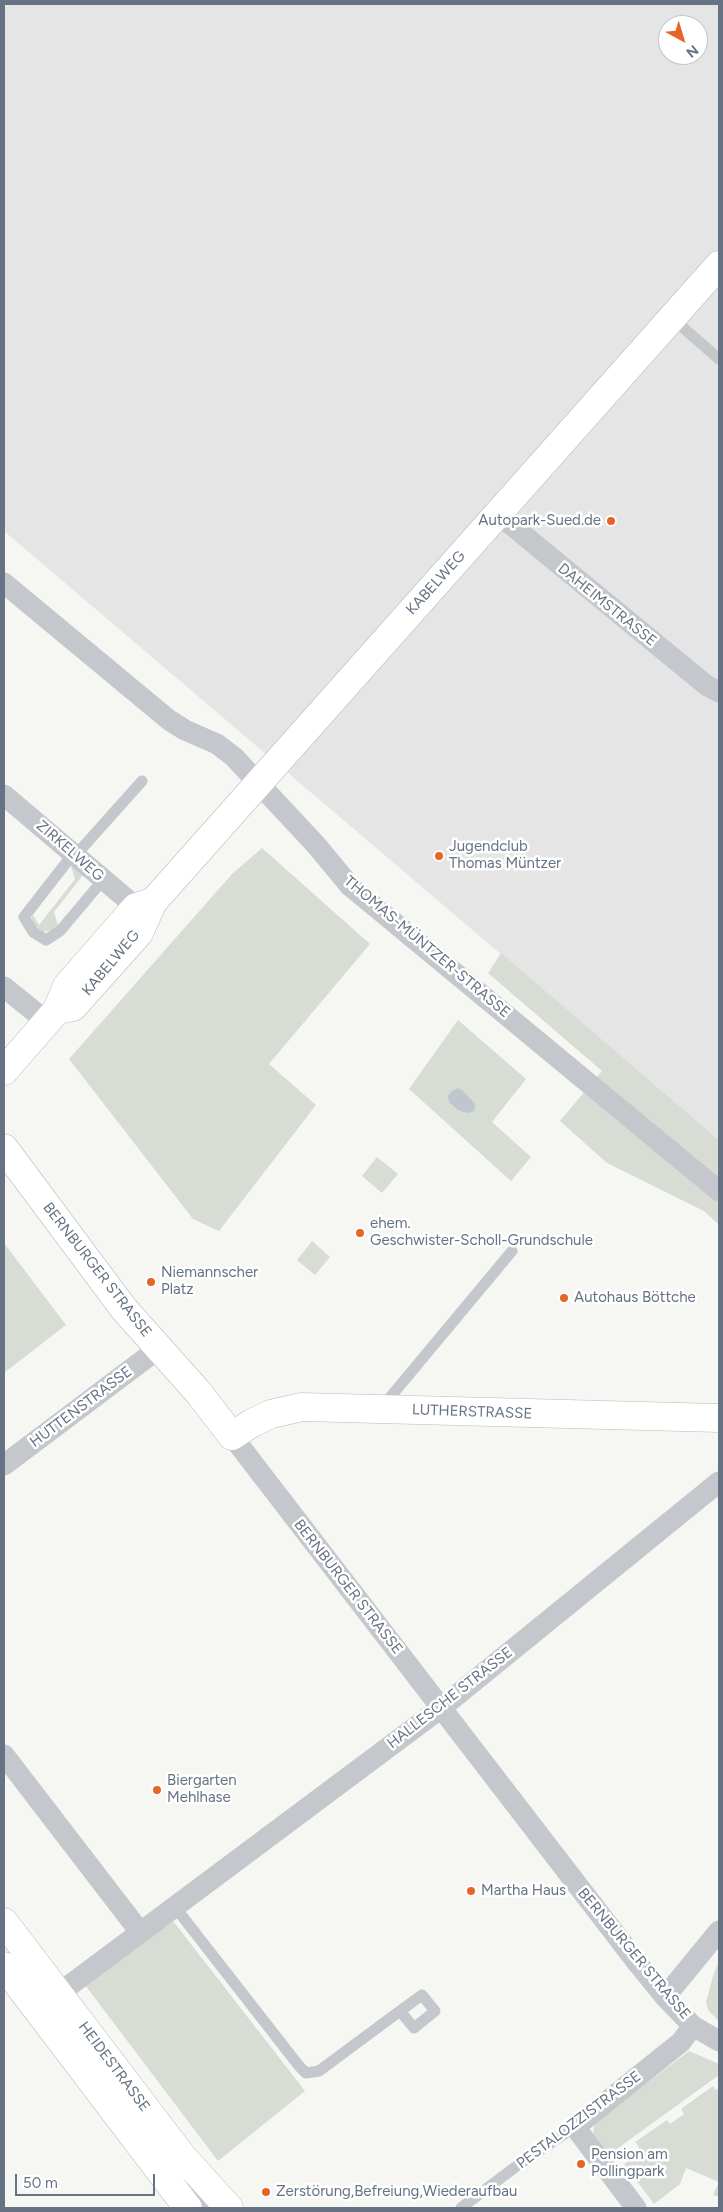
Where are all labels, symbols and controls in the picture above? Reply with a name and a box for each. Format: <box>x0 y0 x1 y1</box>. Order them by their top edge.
north arrow <box>658 15 708 65</box>
text: N <box>683 41 702 61</box>
place label: Autopark-Sued.de <box>478 512 601 530</box>
marker: Autopark-Sued.de <box>605 515 617 527</box>
street label: KABELWEG <box>403 547 469 619</box>
street label: DAHEIMSTRASSE <box>554 560 660 650</box>
street label: ZIRKELWEG <box>33 817 107 885</box>
place label: Jugendclub Thomas Müntzer <box>449 838 561 873</box>
marker: Jugendclub Thomas Müntzer <box>433 850 445 862</box>
street label: THOMAS-MÜNTZER-STRASSE <box>340 872 514 1022</box>
street label: KABELWEG <box>78 927 144 999</box>
street label: BERNBURGER STRASSE <box>39 1199 155 1341</box>
place label: ehem. Geschwister-Scholl-Grundschule <box>370 1215 593 1250</box>
marker: ehem. Geschwister-Scholl-Grundschule <box>354 1227 366 1239</box>
place label: Niemannscher Platz <box>161 1264 258 1299</box>
marker: Niemannscher Platz <box>145 1276 157 1288</box>
place label: Autohaus Böttche <box>574 1289 696 1307</box>
marker: Autohaus Böttche <box>558 1292 570 1304</box>
street label: HUTTENSTRASSE <box>26 1363 136 1451</box>
street label: LUTHERSTRASSE <box>412 1401 532 1423</box>
street label: BERNBURGER STRASSE <box>290 1516 406 1658</box>
street label: HALLESCHE STRASSE <box>384 1643 516 1753</box>
place label: Biergarten Mehlhase <box>167 1772 237 1807</box>
marker: Biergarten Mehlhase <box>151 1784 163 1796</box>
place label: Martha Haus <box>481 1882 566 1900</box>
marker: Martha Haus <box>465 1885 477 1897</box>
street label: BERNBURGER STRASSE <box>574 1885 694 2023</box>
street label: HEIDESTRASSE <box>74 2019 154 2115</box>
street label: PESTALOZZISTRASSE <box>513 2067 645 2173</box>
place label: Pension am Pollingpark <box>591 2146 668 2181</box>
marker: Pension am Pollingpark <box>575 2158 587 2170</box>
scale bar <box>18 2164 158 2196</box>
text: 50 m <box>23 2174 58 2192</box>
place label: Zerstörung,Befreiung,Wiederaufbau <box>276 2183 517 2201</box>
marker: Zerstörung,Befreiung,Wiederaufbau <box>260 2186 272 2198</box>

